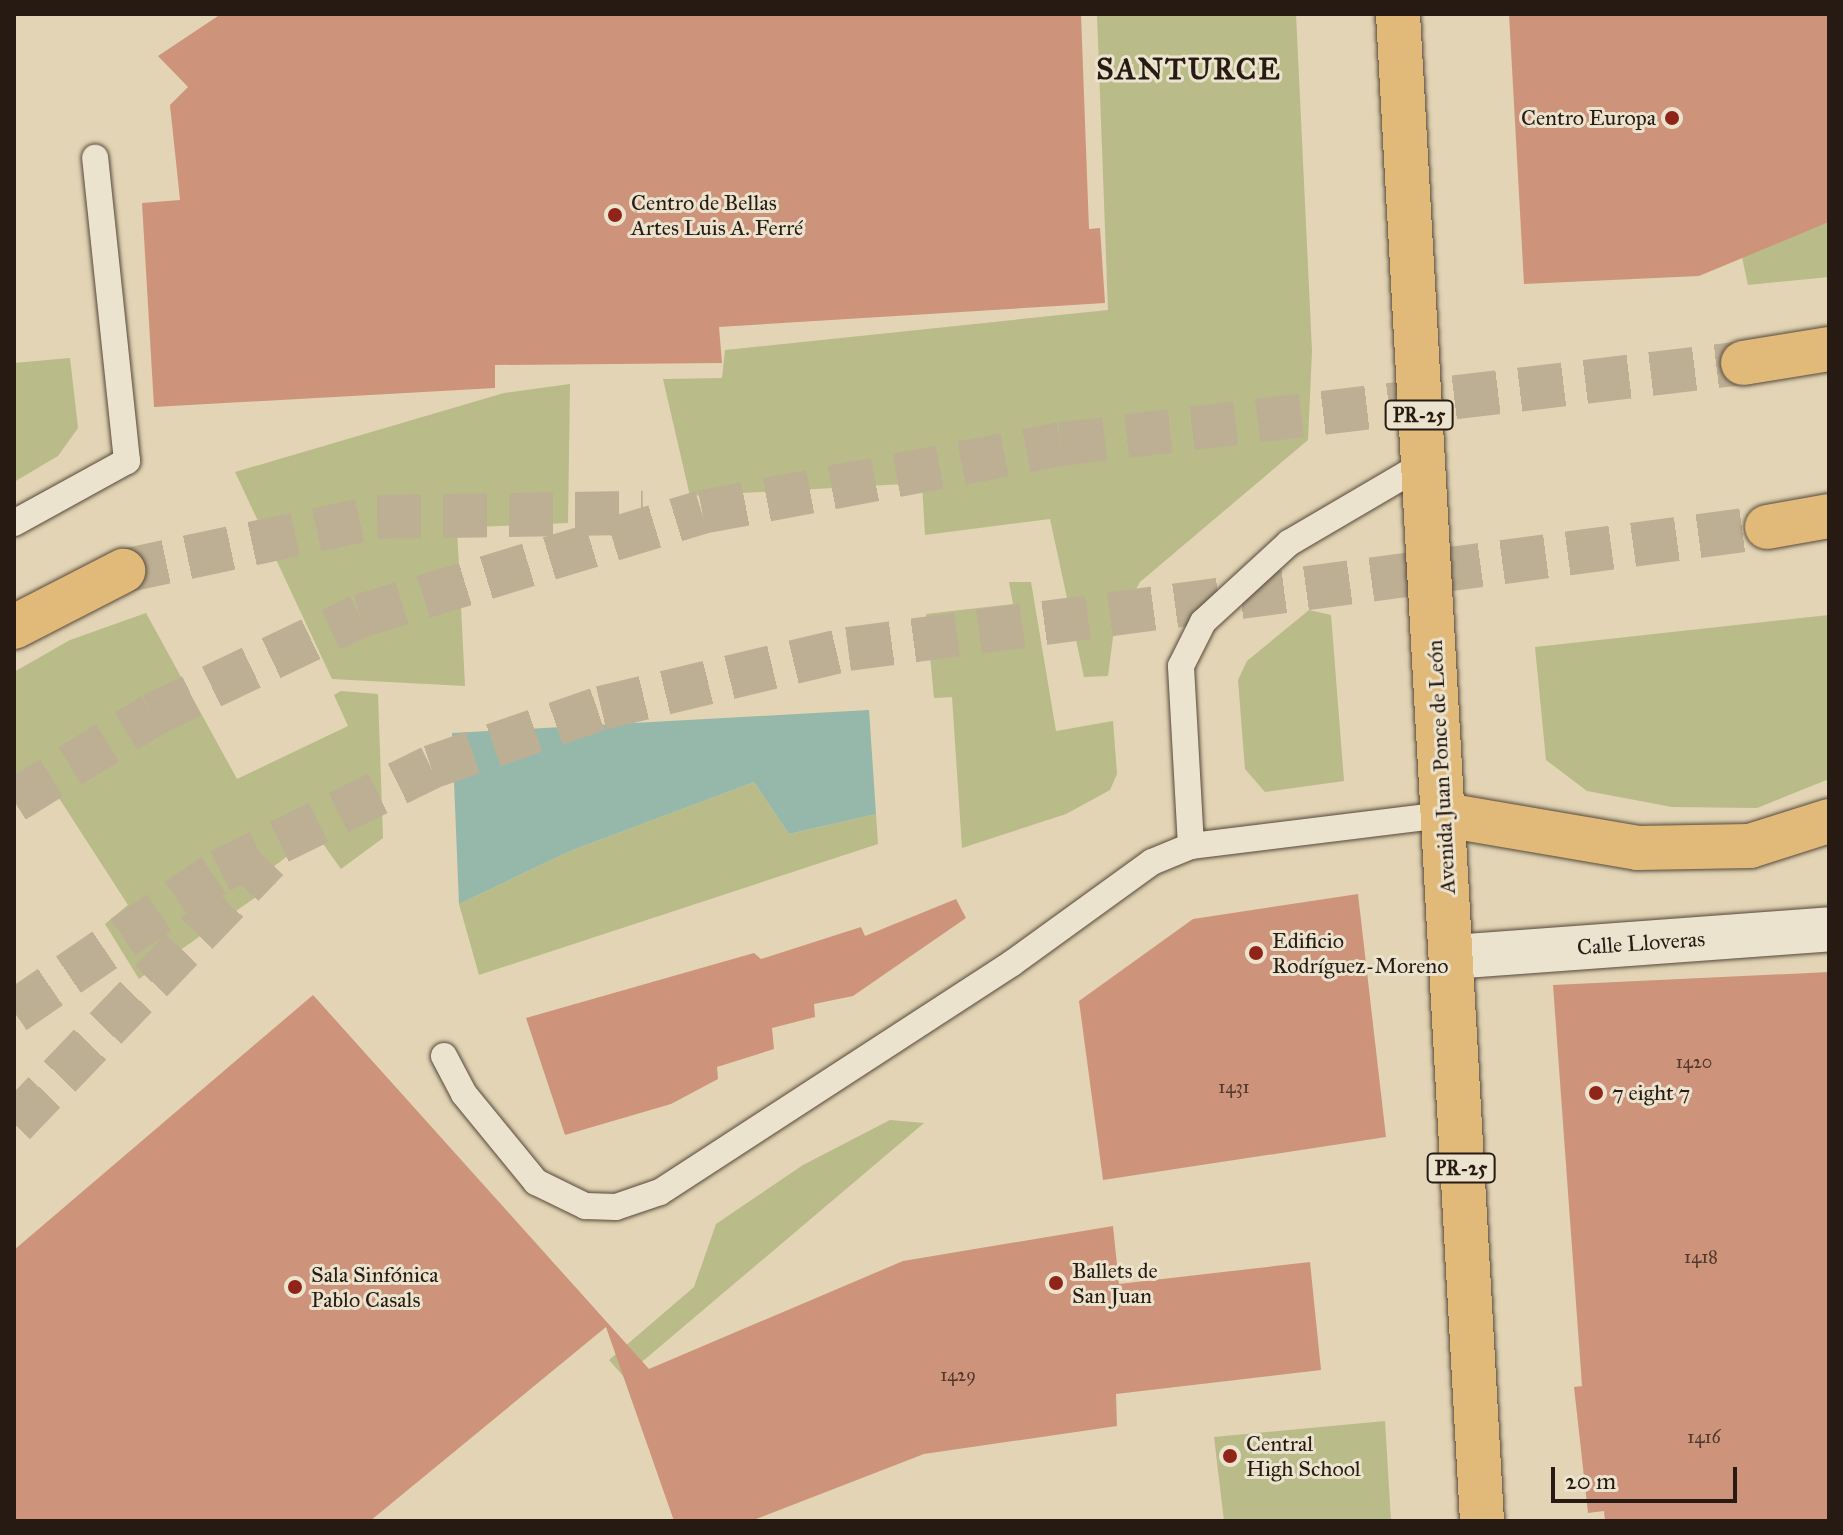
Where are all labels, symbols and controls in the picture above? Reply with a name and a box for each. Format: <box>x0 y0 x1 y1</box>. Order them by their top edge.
district label: SANTURCE <box>1096 51 1282 87</box>
place label: Centro Europa <box>1521 105 1656 131</box>
marker: Centro Europa <box>1663 109 1681 127</box>
place label: Centro de Bellas Artes Luis A. Ferré <box>631 189 803 240</box>
marker: Centro de Bellas Artes Luis A. Ferré <box>606 206 624 224</box>
road number: PR-25 <box>1383 399 1455 431</box>
street label: Avenida Juan Ponce de León <box>1421 639 1461 895</box>
street label: Calle Lloveras <box>1576 925 1706 961</box>
place label: Edificio Rodríguez-Moreno <box>1272 927 1448 978</box>
marker: Edificio Rodríguez-Moreno <box>1247 944 1265 962</box>
house number: 1420 <box>1676 1051 1712 1073</box>
house number: 1431 <box>1218 1076 1250 1098</box>
place label: 7 eight 7 <box>1612 1080 1690 1106</box>
marker: 7 eight 7 <box>1587 1084 1605 1102</box>
road number: PR-25 <box>1425 1152 1497 1184</box>
house number: 1418 <box>1684 1246 1718 1268</box>
place label: Ballets de San Juan <box>1072 1257 1158 1308</box>
place label: Sala Sinfónica Pablo Casals <box>311 1261 438 1312</box>
marker: Ballets de San Juan <box>1047 1274 1065 1292</box>
marker: Sala Sinfónica Pablo Casals <box>286 1278 304 1296</box>
house number: 1429 <box>940 1364 976 1386</box>
house number: 1416 <box>1687 1426 1721 1448</box>
place label: Central High School <box>1246 1430 1361 1482</box>
marker: Central High School <box>1221 1447 1239 1465</box>
scale bar <box>1555 1451 1741 1501</box>
text: 20 m <box>1565 1466 1616 1496</box>

